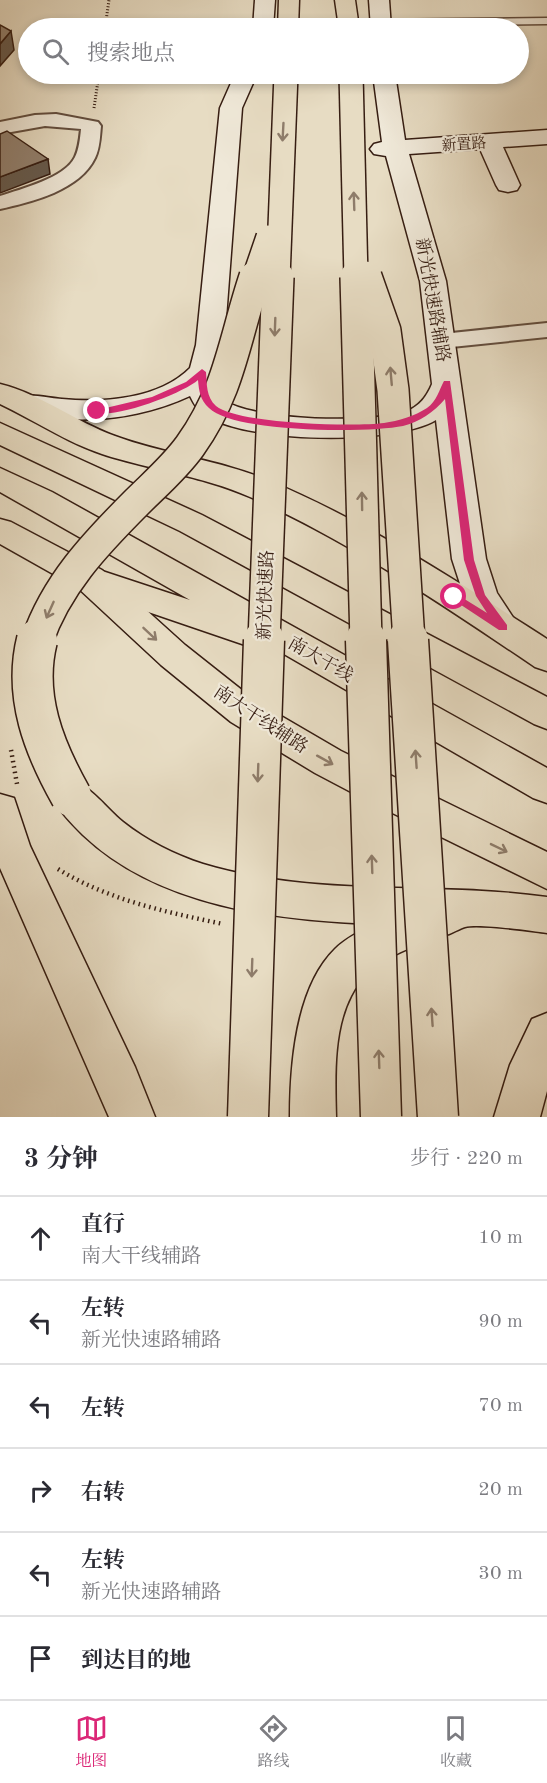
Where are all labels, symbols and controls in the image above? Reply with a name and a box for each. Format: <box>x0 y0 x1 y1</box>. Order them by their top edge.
search box <box>18 18 529 84</box>
icon: search <box>39 35 72 68</box>
text: 搜索地点 <box>87 43 175 65</box>
one-way arrow <box>278 121 289 141</box>
street label: 新置路 <box>441 134 487 155</box>
one-way arrow <box>349 191 360 211</box>
street label: 新光快速路辅路 <box>412 236 454 364</box>
one-way arrow <box>270 316 281 336</box>
one-way arrow <box>385 367 396 386</box>
route end <box>83 397 109 423</box>
one-way arrow <box>356 491 368 511</box>
street label: 新光快速路 <box>253 550 277 640</box>
route start <box>440 583 466 609</box>
one-way arrow <box>43 600 55 618</box>
one-way arrow <box>143 627 158 642</box>
street label: 南大干线 <box>285 632 357 686</box>
street label: 南大干线辅路 <box>210 681 312 757</box>
one-way arrow <box>410 750 421 770</box>
one-way arrow <box>316 754 333 766</box>
one-way arrow <box>253 763 264 783</box>
one-way arrow <box>490 842 508 854</box>
one-way arrow <box>366 854 377 874</box>
one-way arrow <box>247 958 258 978</box>
one-way arrow <box>426 1007 437 1027</box>
one-way arrow <box>373 1049 384 1069</box>
text: 3 分钟 <box>24 1147 98 1173</box>
text: 步行 · 220 m <box>410 1149 523 1169</box>
text: 直行 <box>81 1214 125 1236</box>
icon: ahead <box>24 1222 57 1255</box>
text: 10 m <box>478 1228 523 1248</box>
text: 南大干线辅路 <box>81 1247 201 1267</box>
text: 左转 <box>81 1298 125 1320</box>
icon: left <box>24 1306 57 1339</box>
text: 90 m <box>478 1312 523 1332</box>
text: 新光快速路辅路 <box>81 1331 221 1351</box>
icon: left <box>24 1390 57 1423</box>
text: 70 m <box>478 1396 523 1416</box>
text: 左转 <box>81 1398 125 1420</box>
icon: right <box>24 1474 57 1507</box>
text: 20 m <box>478 1480 523 1500</box>
text: 右转 <box>81 1482 125 1504</box>
text: 左转 <box>81 1550 125 1572</box>
icon: left <box>24 1558 57 1591</box>
text: 30 m <box>478 1564 523 1584</box>
text: 新光快速路辅路 <box>81 1583 221 1603</box>
icon: arrive <box>24 1642 57 1675</box>
text: 到达目的地 <box>81 1650 191 1672</box>
tab: 地图 <box>75 1712 108 1772</box>
tab: 路线 <box>257 1712 290 1772</box>
tab: 收藏 <box>439 1712 472 1772</box>

